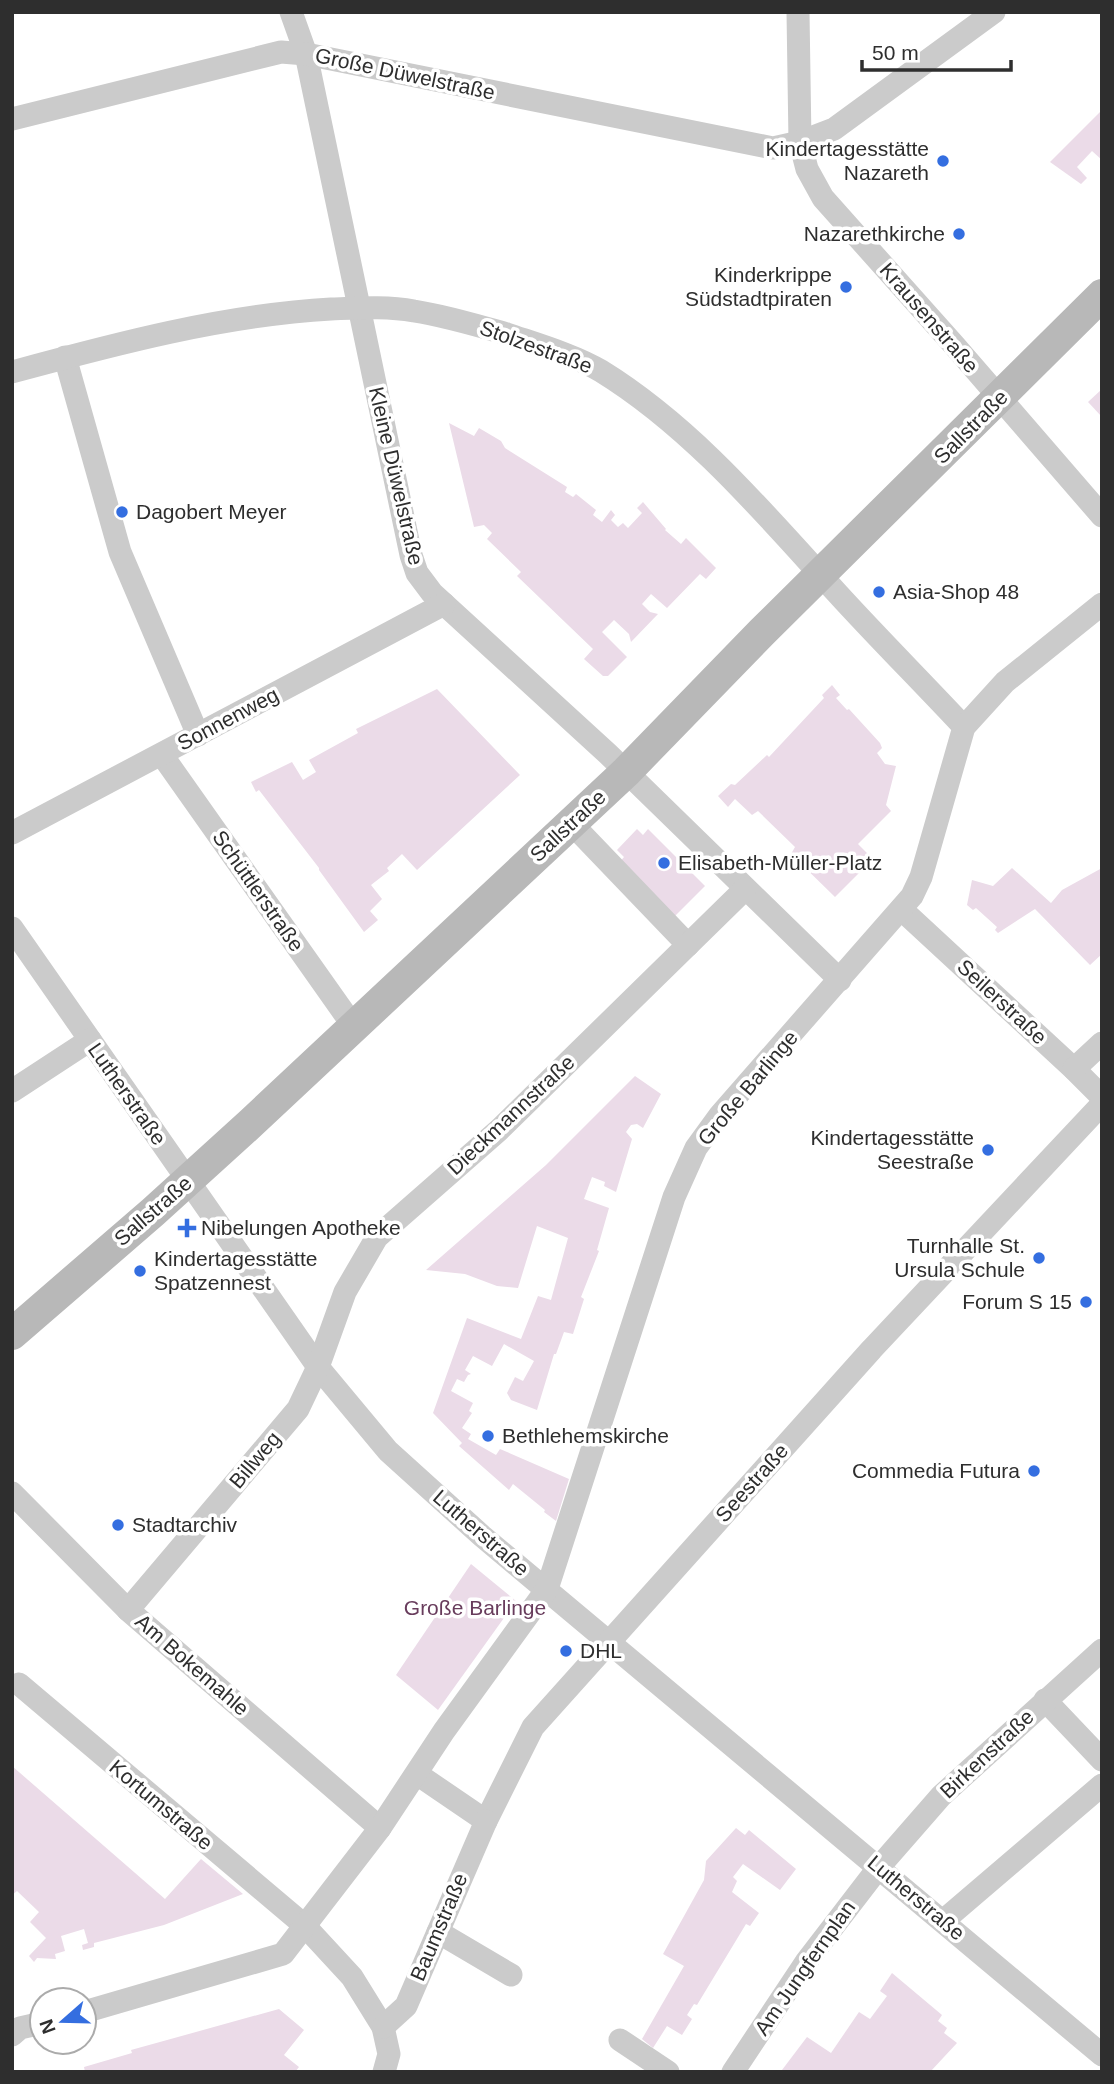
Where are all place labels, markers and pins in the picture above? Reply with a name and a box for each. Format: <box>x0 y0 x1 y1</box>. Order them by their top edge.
place label: Kindertagesstätte Nazareth <box>766 137 929 184</box>
marker: Kindertagesstätte Nazareth <box>935 153 951 169</box>
place label: Nazarethkirche <box>804 222 945 245</box>
marker: Nazarethkirche <box>951 226 967 242</box>
place label: Kinderkrippe Südstadtpiraten <box>685 263 832 310</box>
marker: Kinderkrippe Südstadtpiraten <box>838 279 854 295</box>
place label: Dagobert Meyer <box>136 500 287 523</box>
marker: Dagobert Meyer <box>114 504 130 520</box>
place label: Asia-Shop 48 <box>893 580 1019 603</box>
marker: Asia-Shop 48 <box>871 584 887 600</box>
place label: Elisabeth-Müller-Platz <box>678 851 882 874</box>
marker: Elisabeth-Müller-Platz <box>656 855 672 871</box>
place label: Kindertagesstätte Seestraße <box>811 1126 974 1173</box>
marker: Kindertagesstätte Seestraße <box>980 1142 996 1158</box>
place label: Nibelungen Apotheke <box>201 1216 401 1239</box>
marker: Nibelungen Apotheke <box>179 1220 195 1236</box>
place label: Turnhalle St. Ursula Schule <box>894 1234 1025 1281</box>
place label: Kindertagesstätte Spatzennest <box>154 1247 317 1294</box>
marker: Turnhalle St. Ursula Schule <box>1031 1250 1047 1266</box>
marker: Kindertagesstätte Spatzennest <box>132 1263 148 1279</box>
place label: Forum S 15 <box>962 1290 1072 1313</box>
marker: Forum S 15 <box>1078 1294 1094 1310</box>
place label: Bethlehemskirche <box>502 1424 669 1447</box>
marker: Bethlehemskirche <box>480 1428 496 1444</box>
place label: Commedia Futura <box>852 1459 1020 1482</box>
marker: Commedia Futura <box>1026 1463 1042 1479</box>
place label: Stadtarchiv <box>132 1513 238 1536</box>
marker: Stadtarchiv <box>110 1517 126 1533</box>
place label: DHL <box>580 1639 622 1662</box>
marker: DHL <box>558 1643 574 1659</box>

